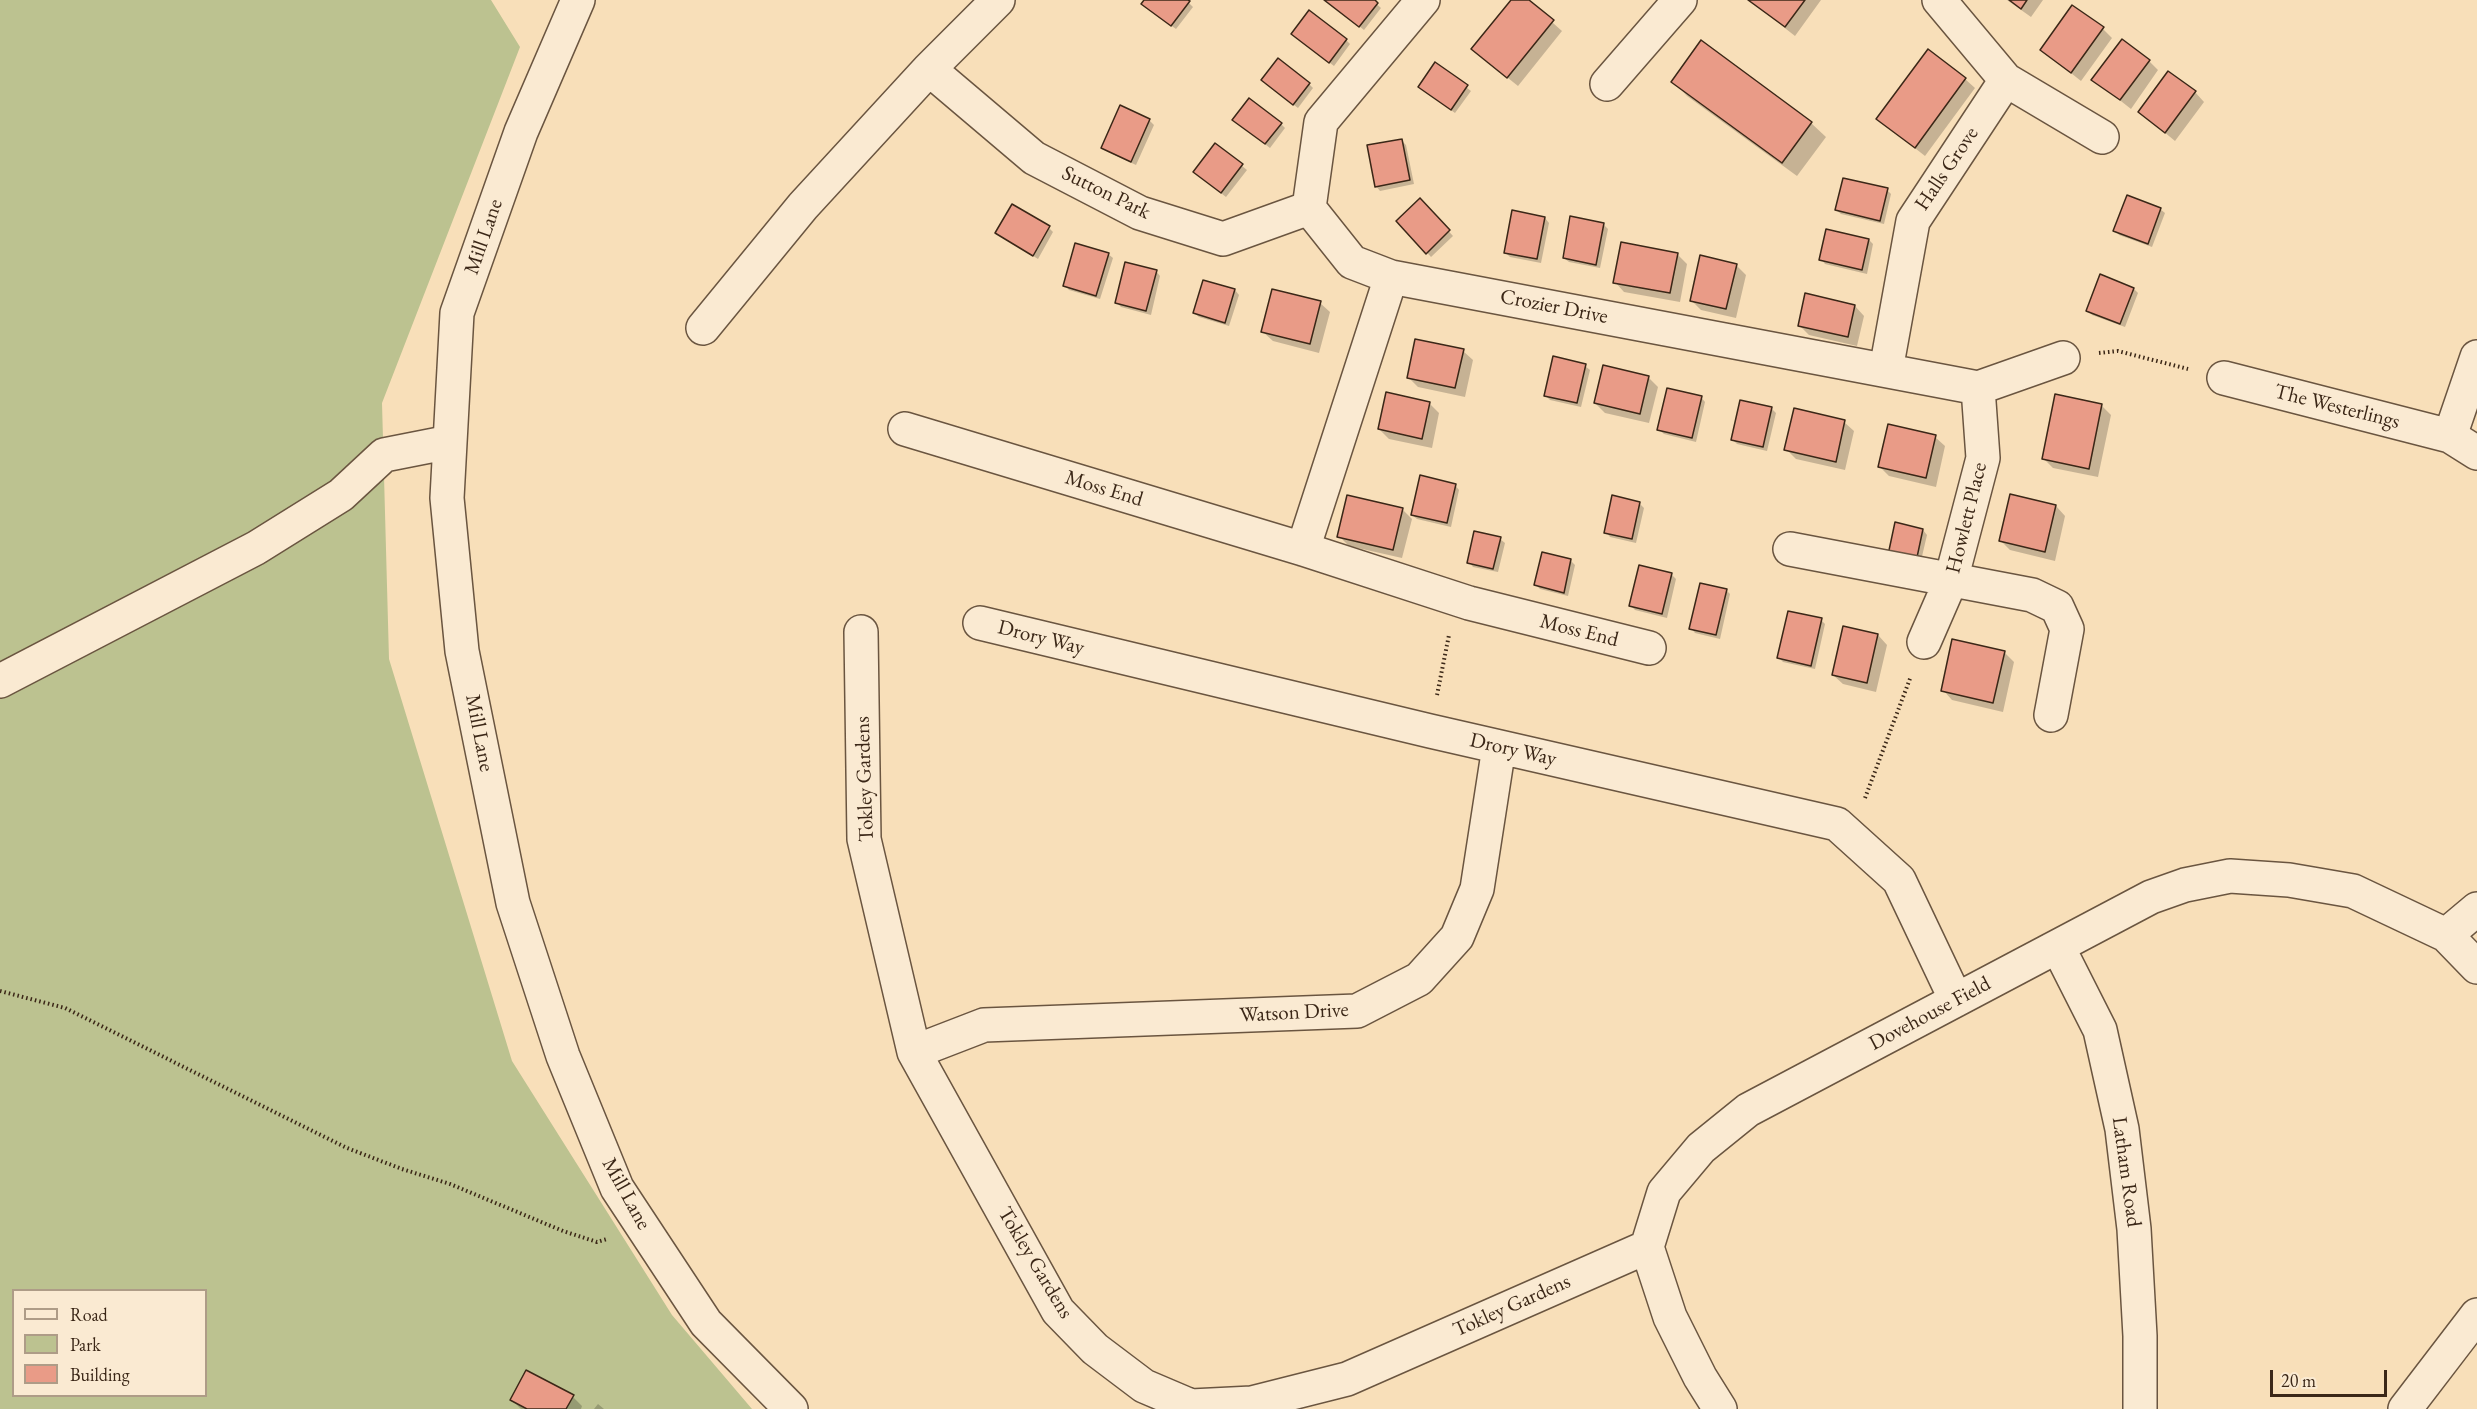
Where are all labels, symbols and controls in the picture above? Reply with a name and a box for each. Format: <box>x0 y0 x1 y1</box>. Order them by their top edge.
street label: Halls Grove <box>1910 122 1984 216</box>
street label: Sutton Park <box>1058 161 1154 225</box>
street label: Mill Lane <box>459 196 509 278</box>
street label: Crozier Drive <box>1498 284 1610 330</box>
street label: The Westerlings <box>2272 379 2402 435</box>
street label: Howlett Place <box>1941 460 1993 576</box>
street label: Moss End <box>1062 465 1146 513</box>
street label: Moss End <box>1537 609 1621 653</box>
street label: Drory Way <box>995 615 1087 661</box>
street label: Mill Lane <box>459 692 499 774</box>
street label: Tokley Gardens <box>850 716 880 842</box>
street label: Drory Way <box>1467 728 1559 772</box>
street label: Dovehouse Field <box>1865 971 1995 1057</box>
street label: Watson Drive <box>1239 998 1349 1028</box>
street label: Latham Road <box>2106 1115 2146 1229</box>
street label: Mill Lane <box>596 1154 656 1234</box>
street label: Tokley Gardens <box>992 1203 1078 1323</box>
street label: Tokley Gardens <box>1449 1269 1575 1343</box>
legend <box>12 1289 207 1397</box>
text: Road <box>70 1303 108 1326</box>
text: Park <box>70 1333 101 1356</box>
scale bar <box>2273 1358 2390 1396</box>
text: Building <box>70 1363 130 1386</box>
text: 20 m <box>2281 1369 2316 1392</box>

